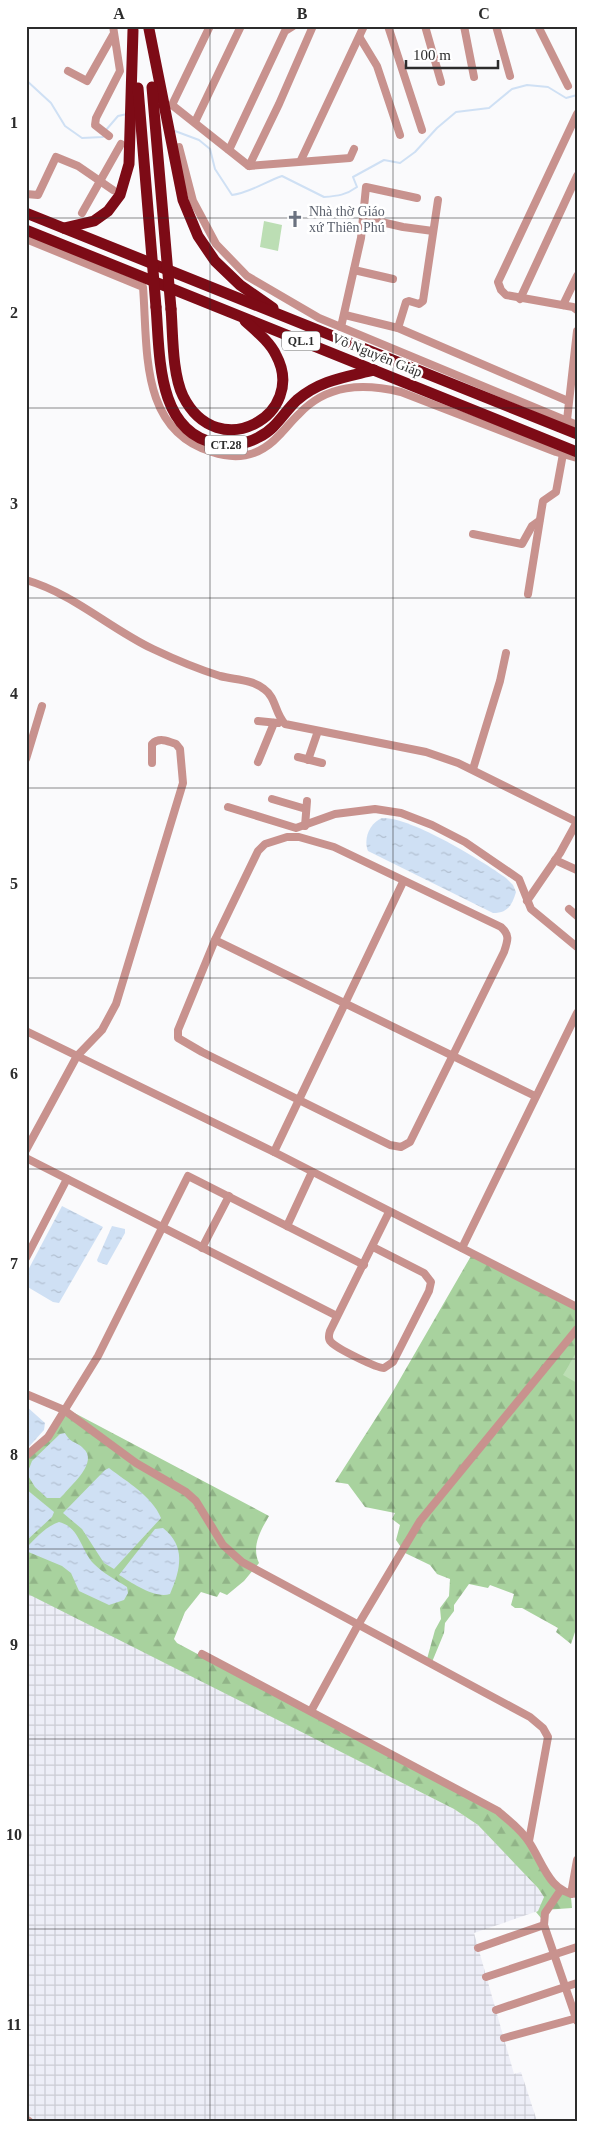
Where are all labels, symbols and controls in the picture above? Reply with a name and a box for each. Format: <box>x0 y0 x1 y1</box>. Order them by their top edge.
text: A <box>113 5 125 22</box>
text: B <box>297 5 308 22</box>
text: C <box>478 5 490 22</box>
scale bar <box>406 38 498 70</box>
text: 100 m <box>413 47 451 63</box>
text: 1 <box>10 114 18 131</box>
place label: Nhà thờ Giáo xứ Thiên Phú <box>309 204 385 235</box>
church icon: Nhà thờ Giáo xứ Thiên Phú <box>285 209 305 229</box>
text: 2 <box>10 304 18 321</box>
street label: Võ Nguyên Giáp <box>330 330 424 380</box>
road number: QL.1 <box>282 332 320 351</box>
road number: CT.28 <box>205 436 247 454</box>
text: 3 <box>10 495 18 512</box>
text: 4 <box>10 685 18 702</box>
text: 5 <box>10 875 18 892</box>
text: 6 <box>10 1065 18 1082</box>
text: 7 <box>10 1255 18 1272</box>
text: 8 <box>10 1446 18 1463</box>
text: 9 <box>10 1636 18 1653</box>
text: 10 <box>6 1826 22 1843</box>
text: 11 <box>6 2016 22 2033</box>

